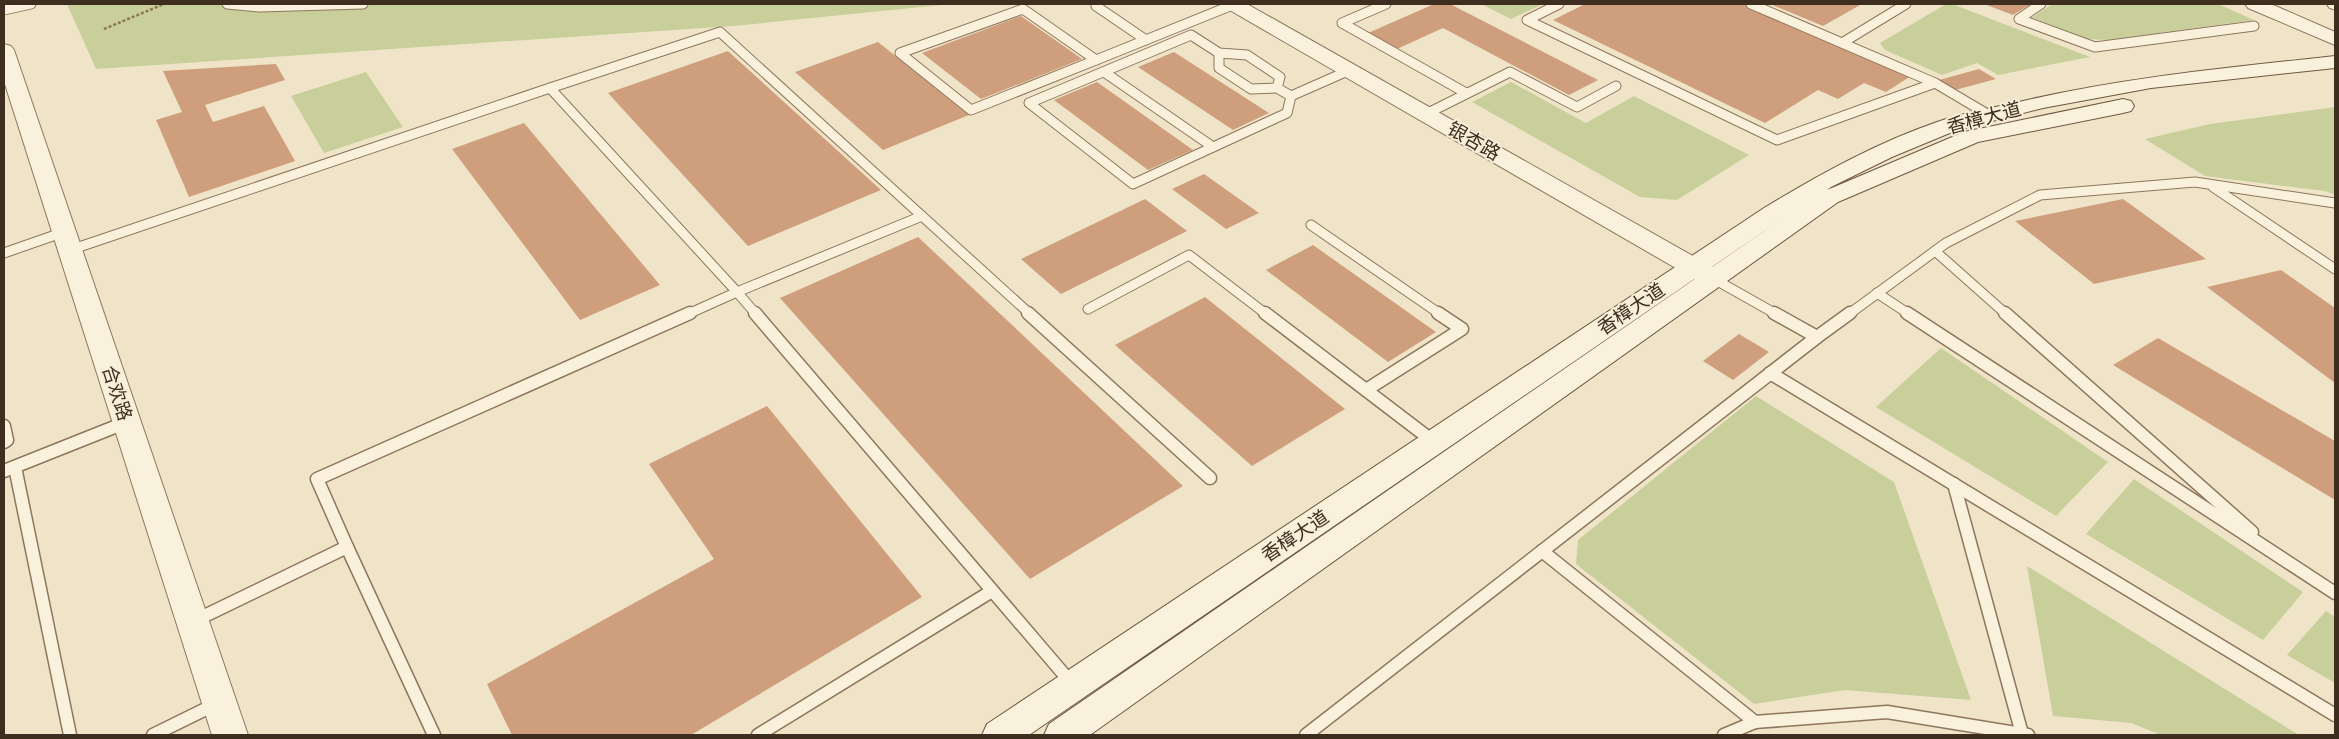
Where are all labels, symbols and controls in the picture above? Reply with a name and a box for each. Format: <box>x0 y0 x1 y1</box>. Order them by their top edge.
street label: 香樟大道 <box>1944 97 2024 139</box>
street label: 银杏路 <box>1444 117 1504 165</box>
street label: 香樟大道 <box>1593 278 1669 340</box>
street label: 合欢路 <box>97 362 137 424</box>
street label: 香樟大道 <box>1257 505 1333 567</box>

